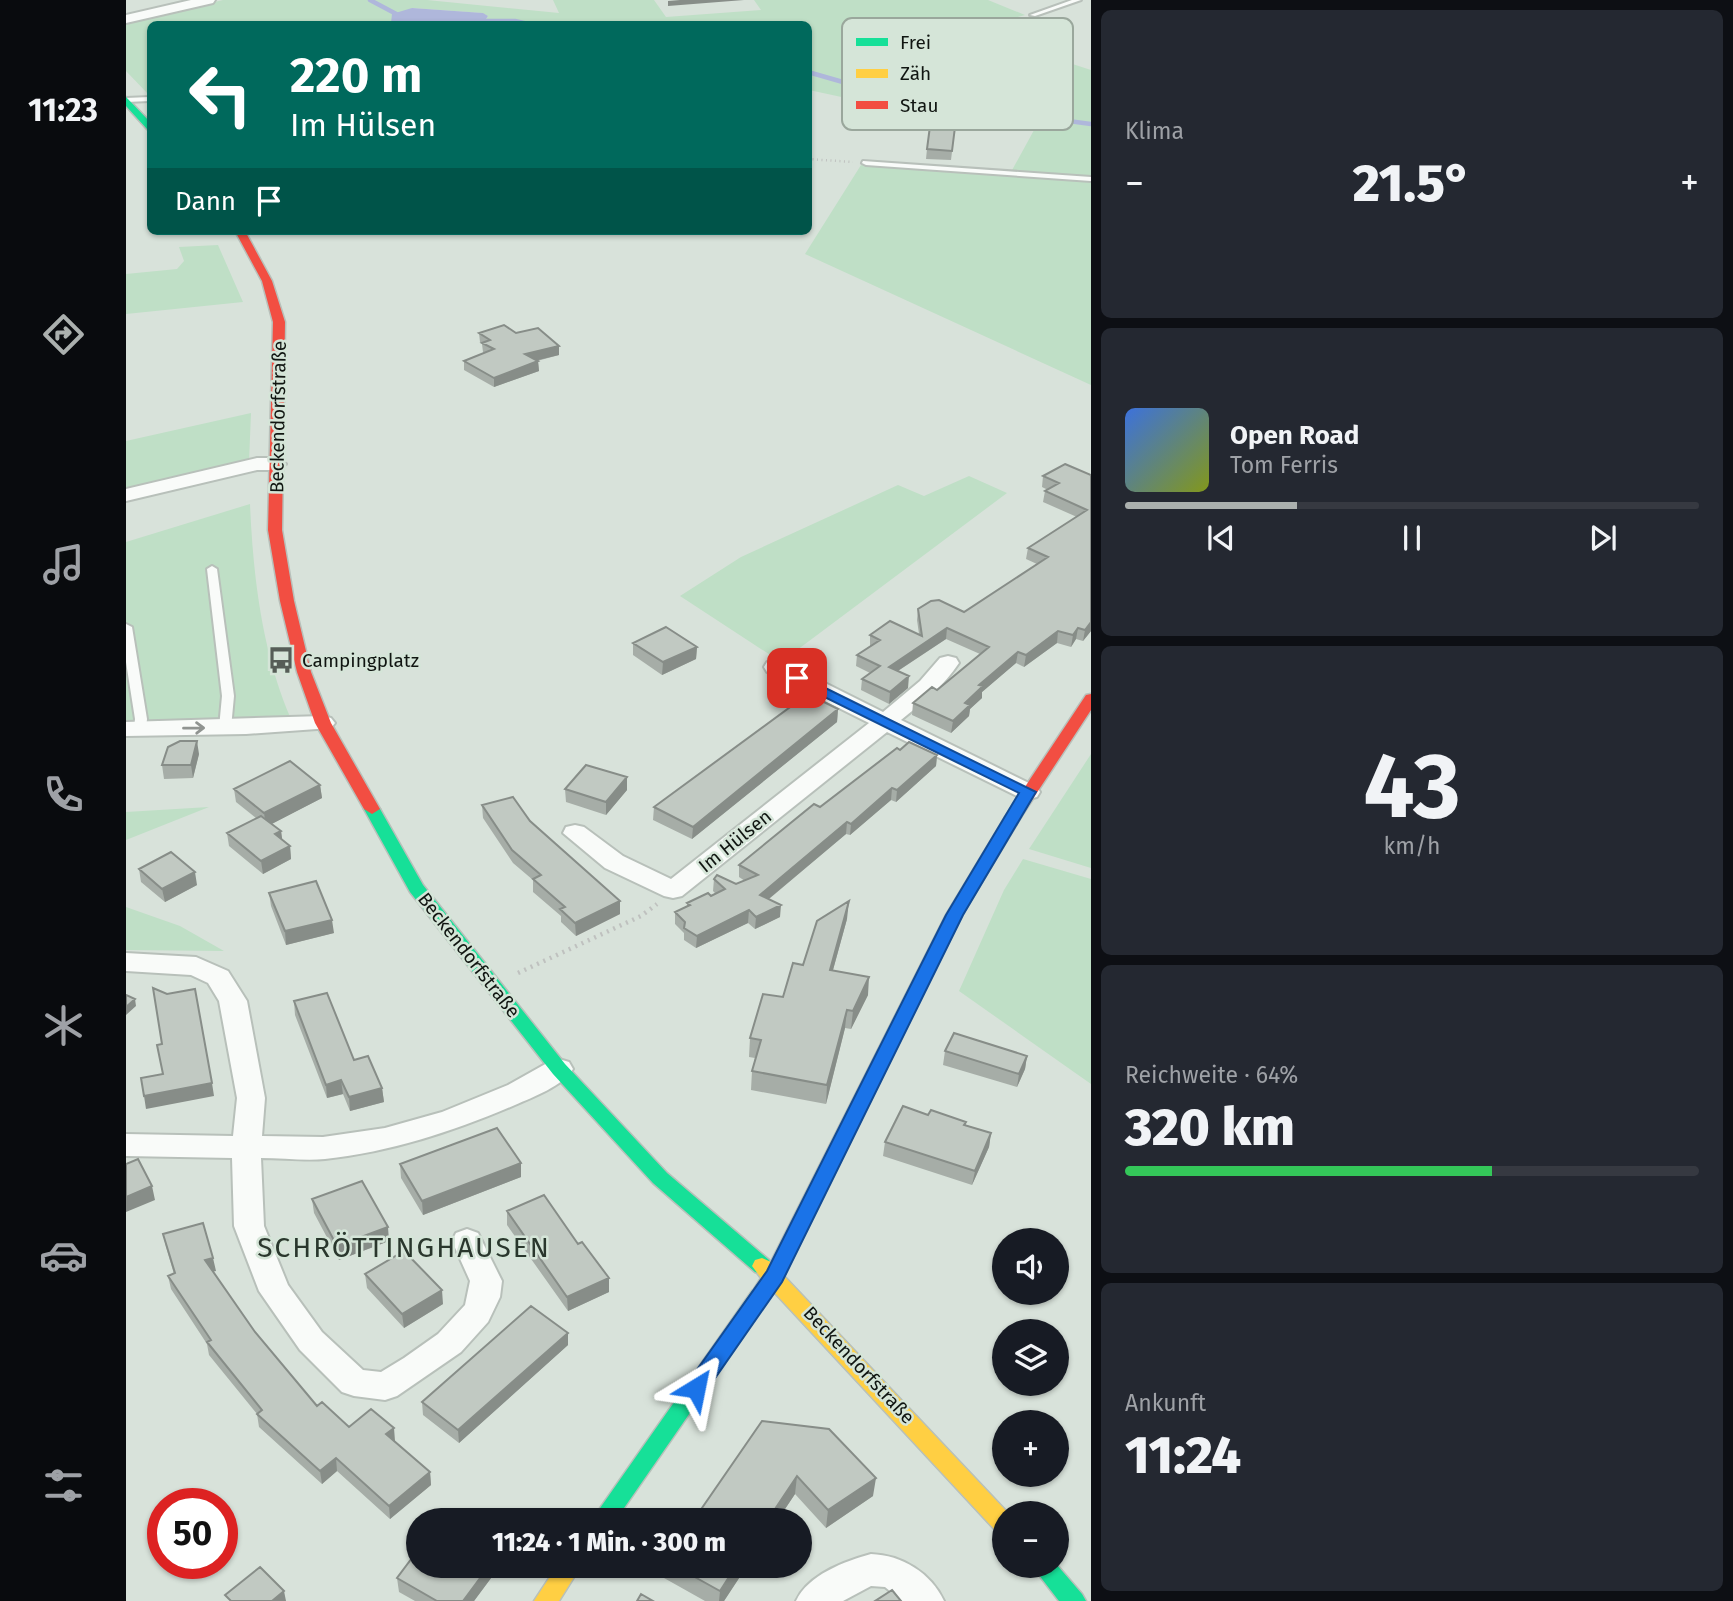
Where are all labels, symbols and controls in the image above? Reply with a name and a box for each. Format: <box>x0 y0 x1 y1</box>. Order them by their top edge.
legend <box>842 18 1073 130</box>
text: Frei <box>900 31 931 54</box>
text: 220 m <box>290 46 422 105</box>
icon: left <box>175 49 266 140</box>
text: Zäh <box>900 62 931 85</box>
text: 11:23 <box>28 91 98 129</box>
text: Stau <box>900 94 938 117</box>
text: Im Hülsen <box>290 106 436 144</box>
text: Klima <box>1125 117 1184 145</box>
text: 21.5° <box>1353 152 1471 215</box>
text: − <box>1125 160 1144 206</box>
text: + <box>1680 160 1699 206</box>
icon: arrive <box>250 182 288 220</box>
text: Dann <box>175 186 236 217</box>
icon: directions <box>39 310 88 359</box>
street label: Beckendorfstraße <box>265 341 291 493</box>
text: Open Road <box>1230 420 1359 451</box>
text: Tom Ferris <box>1230 451 1338 479</box>
icon: previous <box>1202 519 1240 557</box>
icon: pause <box>1393 519 1431 557</box>
icon: next <box>1584 519 1622 557</box>
icon: music <box>39 540 88 589</box>
bus stop icon: Campingplatz <box>266 645 296 675</box>
pin <box>767 648 827 708</box>
place label: Campingplatz <box>302 649 419 672</box>
icon: arrive <box>778 659 816 697</box>
one-way arrow <box>182 721 205 735</box>
text: 43 <box>1363 732 1461 841</box>
icon: phone <box>39 770 88 819</box>
street label: Im Hülsen <box>694 805 776 877</box>
text: km/h <box>1384 832 1440 860</box>
street label: Beckendorfstraße <box>413 888 525 1022</box>
icon: climate <box>39 1001 88 1050</box>
text: Reichweite · 64% <box>1125 1061 1298 1089</box>
text: 320 km <box>1125 1096 1295 1159</box>
map controls <box>992 1228 1069 1578</box>
button: sound <box>992 1228 1069 1305</box>
icon: car <box>39 1231 88 1280</box>
district label: SCHRÖTTINGHAUSEN <box>257 1231 551 1264</box>
street label: Beckendorfstraße <box>799 1301 919 1429</box>
button: layers <box>992 1319 1069 1396</box>
position arrow <box>659 1351 733 1425</box>
text: Ankunft <box>1125 1389 1206 1417</box>
button: + <box>992 1410 1069 1487</box>
text: 11:24 <box>1125 1424 1241 1487</box>
icon: filters <box>39 1461 88 1510</box>
speed limit sign: 50 <box>147 1488 238 1579</box>
button: − <box>992 1501 1069 1578</box>
text: 11:24 · 1 Min. · 300 m <box>492 1527 726 1558</box>

